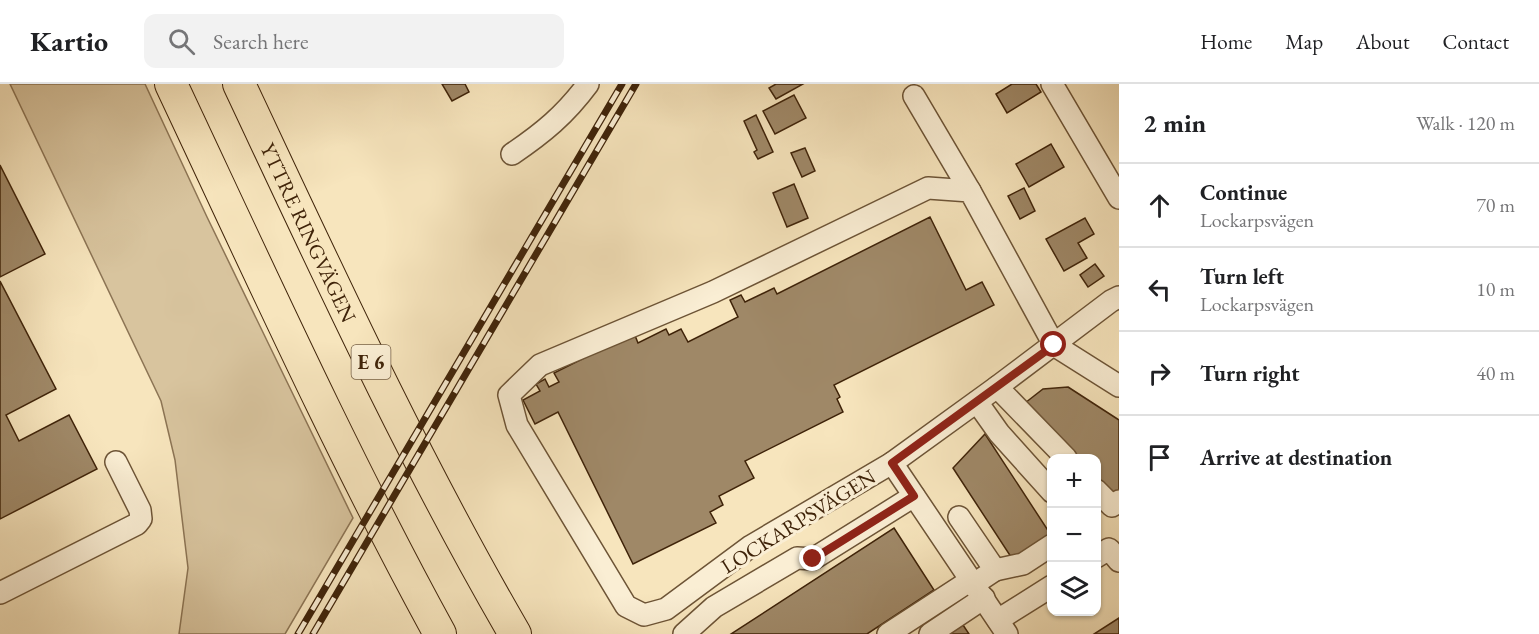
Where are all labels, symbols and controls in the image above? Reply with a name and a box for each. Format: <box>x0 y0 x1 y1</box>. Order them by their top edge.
search box <box>144 14 564 68</box>
text: Kartio <box>30 23 108 59</box>
icon: search <box>165 25 198 58</box>
text: Search here <box>213 27 309 56</box>
text: Home <box>1200 28 1252 55</box>
text: Map <box>1285 28 1323 55</box>
text: About <box>1356 28 1409 55</box>
text: Contact <box>1442 28 1509 55</box>
text: 2 min <box>1143 106 1206 140</box>
text: Walk · 120 m <box>1416 110 1515 136</box>
street label: YTTRE RINGVÄGEN <box>255 138 363 327</box>
text: Continue <box>1200 178 1287 207</box>
icon: ahead <box>1143 189 1176 222</box>
text: 70 m <box>1476 192 1515 218</box>
text: Lockarpsvägen <box>1200 207 1314 233</box>
text: Turn left <box>1200 262 1284 291</box>
icon: left <box>1143 273 1176 306</box>
text: 10 m <box>1476 276 1515 302</box>
text: Lockarpsvägen <box>1200 291 1314 317</box>
route start <box>1040 331 1066 357</box>
road number: E 6 <box>352 345 391 379</box>
icon: right <box>1143 357 1176 390</box>
text: Turn right <box>1200 359 1299 388</box>
text: 40 m <box>1476 360 1515 386</box>
icon: arrive <box>1143 441 1176 474</box>
text: Arrive at destination <box>1200 443 1392 472</box>
map controls <box>1047 454 1101 616</box>
button: + <box>1047 454 1101 508</box>
street label: LOCKARPSVÄGEN <box>716 462 881 579</box>
button: − <box>1047 508 1101 562</box>
route end <box>799 545 825 571</box>
button: layers <box>1047 562 1101 616</box>

